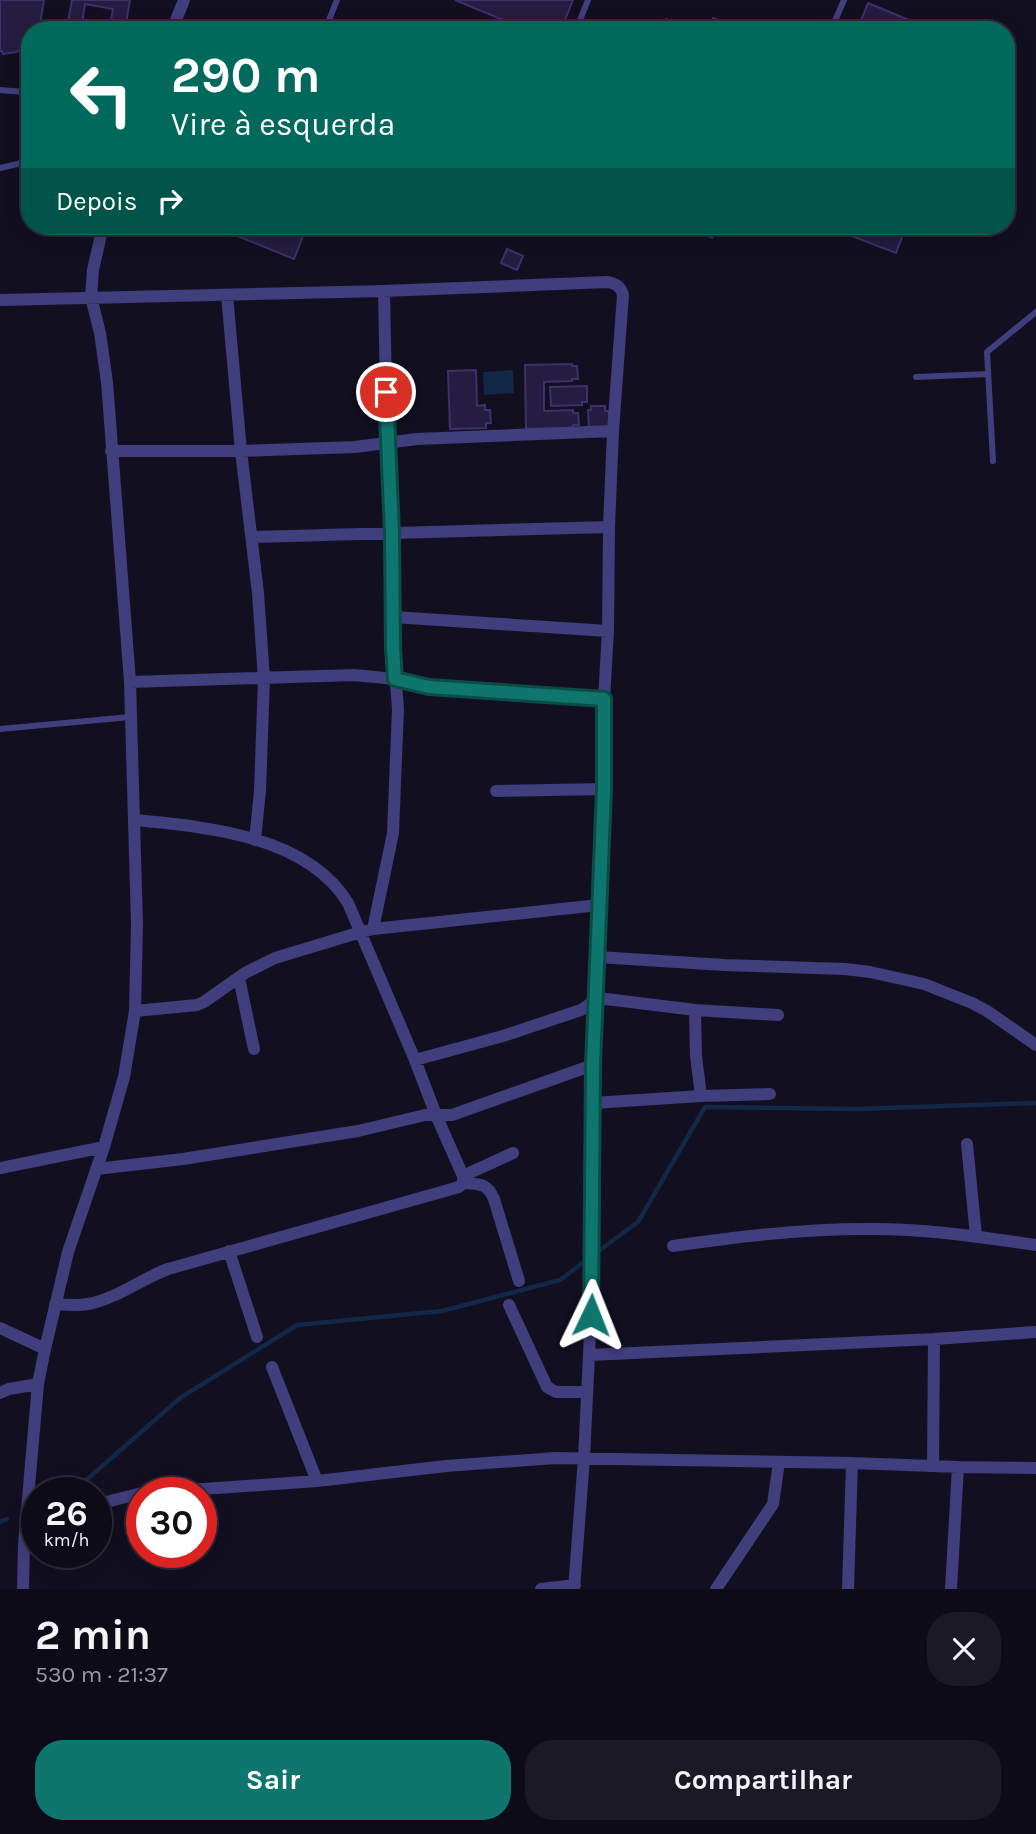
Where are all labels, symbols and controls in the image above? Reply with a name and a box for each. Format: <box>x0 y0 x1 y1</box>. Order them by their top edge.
text: 290 m <box>171 47 320 104</box>
icon: left <box>56 49 147 140</box>
text: Vire à esquerda <box>171 106 395 143</box>
icon: right <box>151 182 189 220</box>
text: Depois <box>56 186 137 217</box>
pin <box>356 362 416 422</box>
icon: arrive <box>367 373 405 411</box>
position arrow <box>554 1278 628 1352</box>
speed limit sign: 30 <box>126 1477 217 1568</box>
text: 26 <box>45 1493 88 1534</box>
text: km/h <box>44 1529 89 1551</box>
text: 2 min <box>35 1610 151 1660</box>
button: close <box>927 1612 1001 1686</box>
text: 530 m · 21:37 <box>35 1661 168 1688</box>
button: Sair <box>35 1740 511 1820</box>
button: Compartilhar <box>525 1740 1001 1820</box>

